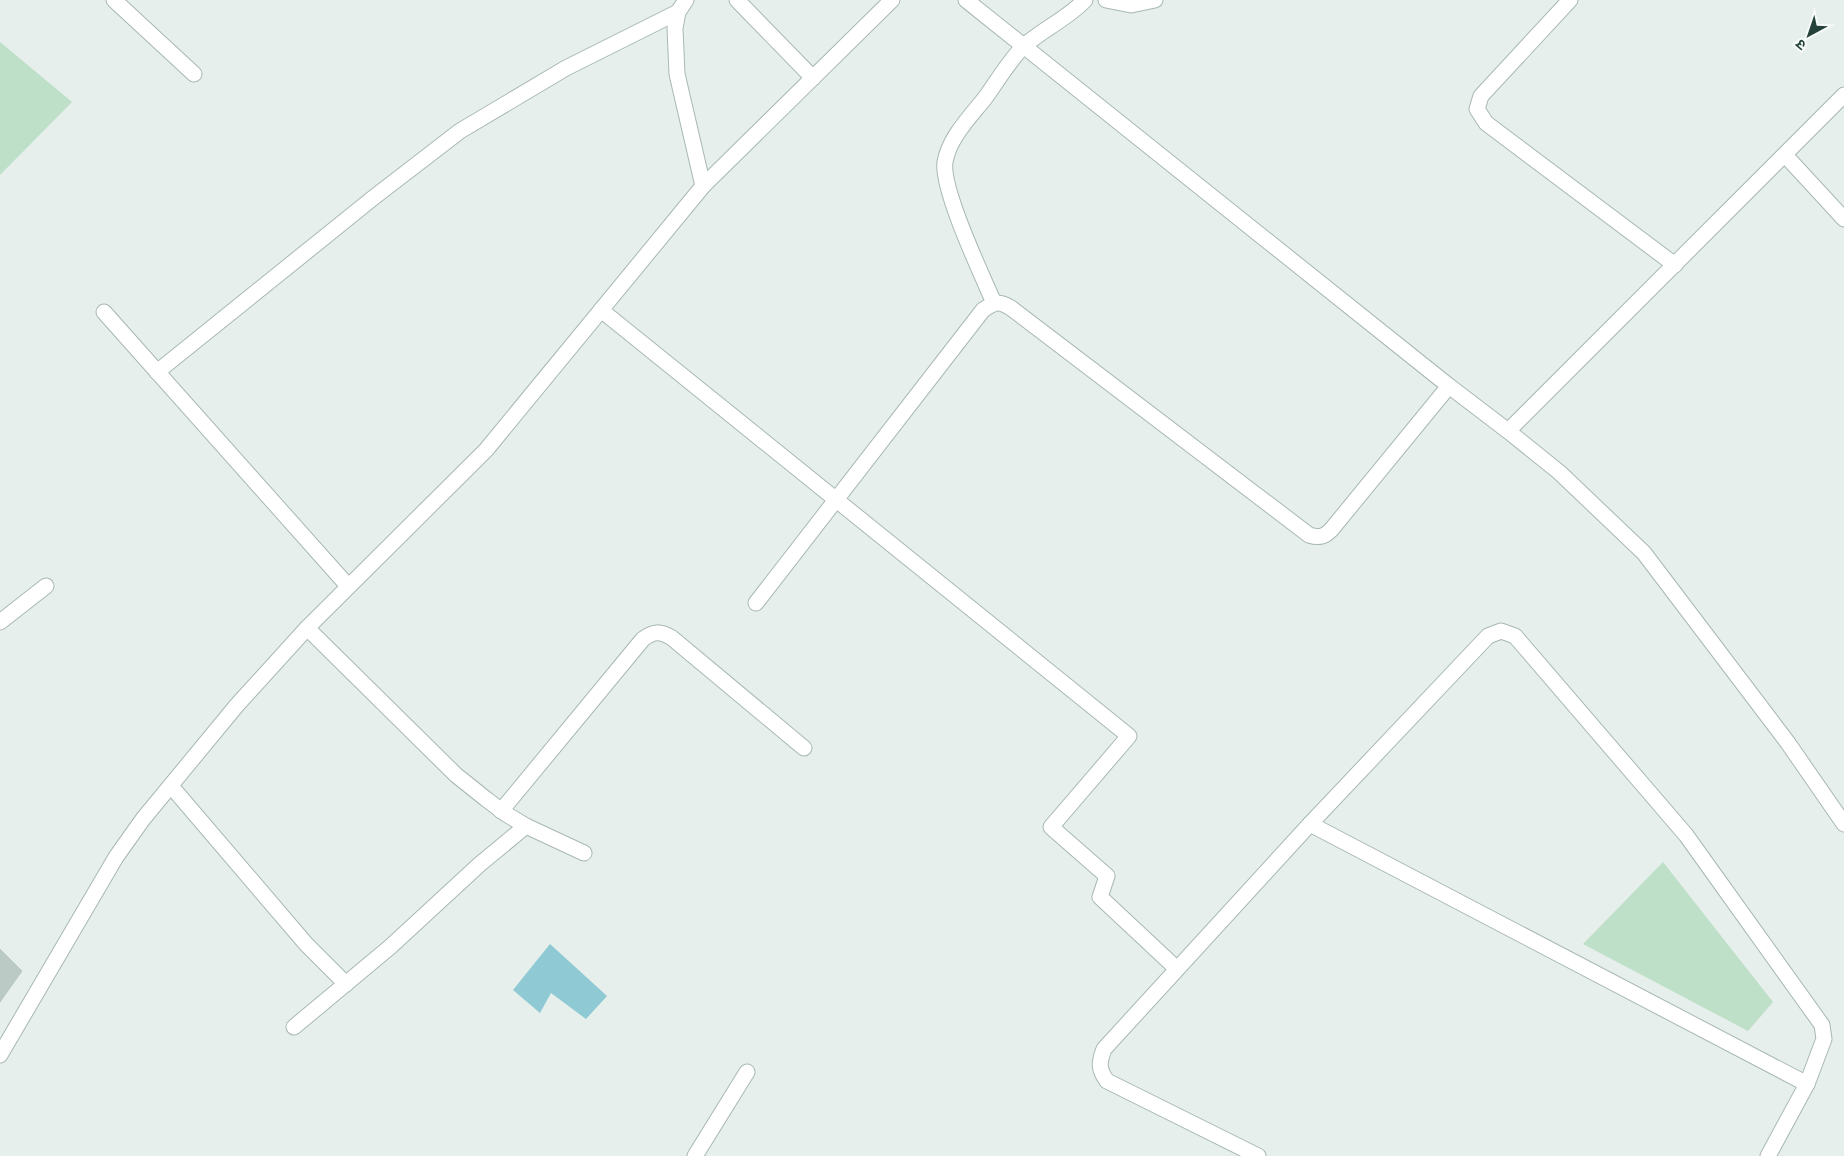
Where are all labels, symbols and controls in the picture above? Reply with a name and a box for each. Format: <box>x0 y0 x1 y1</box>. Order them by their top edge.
north arrow <box>1784 10 1834 60</box>
text: उ <box>1790 35 1810 55</box>

